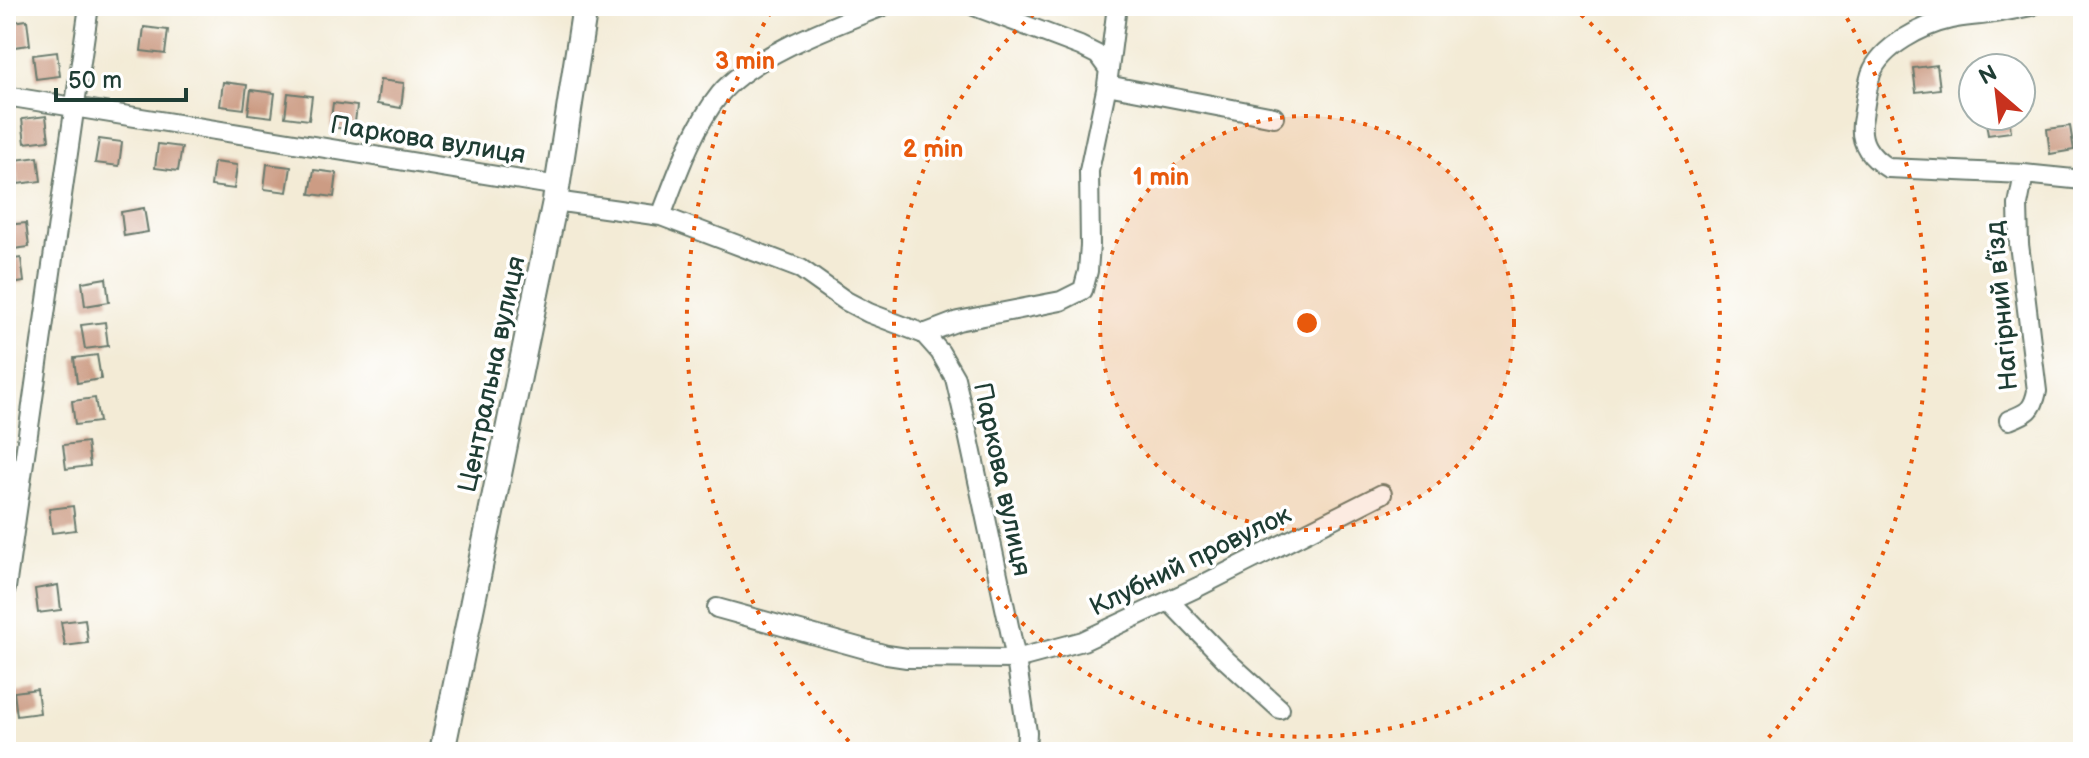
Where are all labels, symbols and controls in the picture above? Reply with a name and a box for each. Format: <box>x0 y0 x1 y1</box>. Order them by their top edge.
text: 3 min <box>715 47 775 76</box>
scale bar <box>56 52 186 102</box>
north arrow <box>1957 52 2037 132</box>
text: N <box>1975 60 2002 91</box>
text: 50 m <box>68 66 122 95</box>
street label: Паркова вулиця <box>328 110 528 171</box>
text: 2 min <box>903 135 963 164</box>
text: 1 min <box>1133 163 1189 192</box>
street label: Нагірний в’їзд <box>1980 220 2025 392</box>
street label: Центральна вулиця <box>452 253 533 495</box>
centre of rings <box>1293 309 1321 337</box>
street label: Паркова вулиця <box>966 380 1037 579</box>
street label: Клубний провулок <box>1085 499 1296 623</box>

